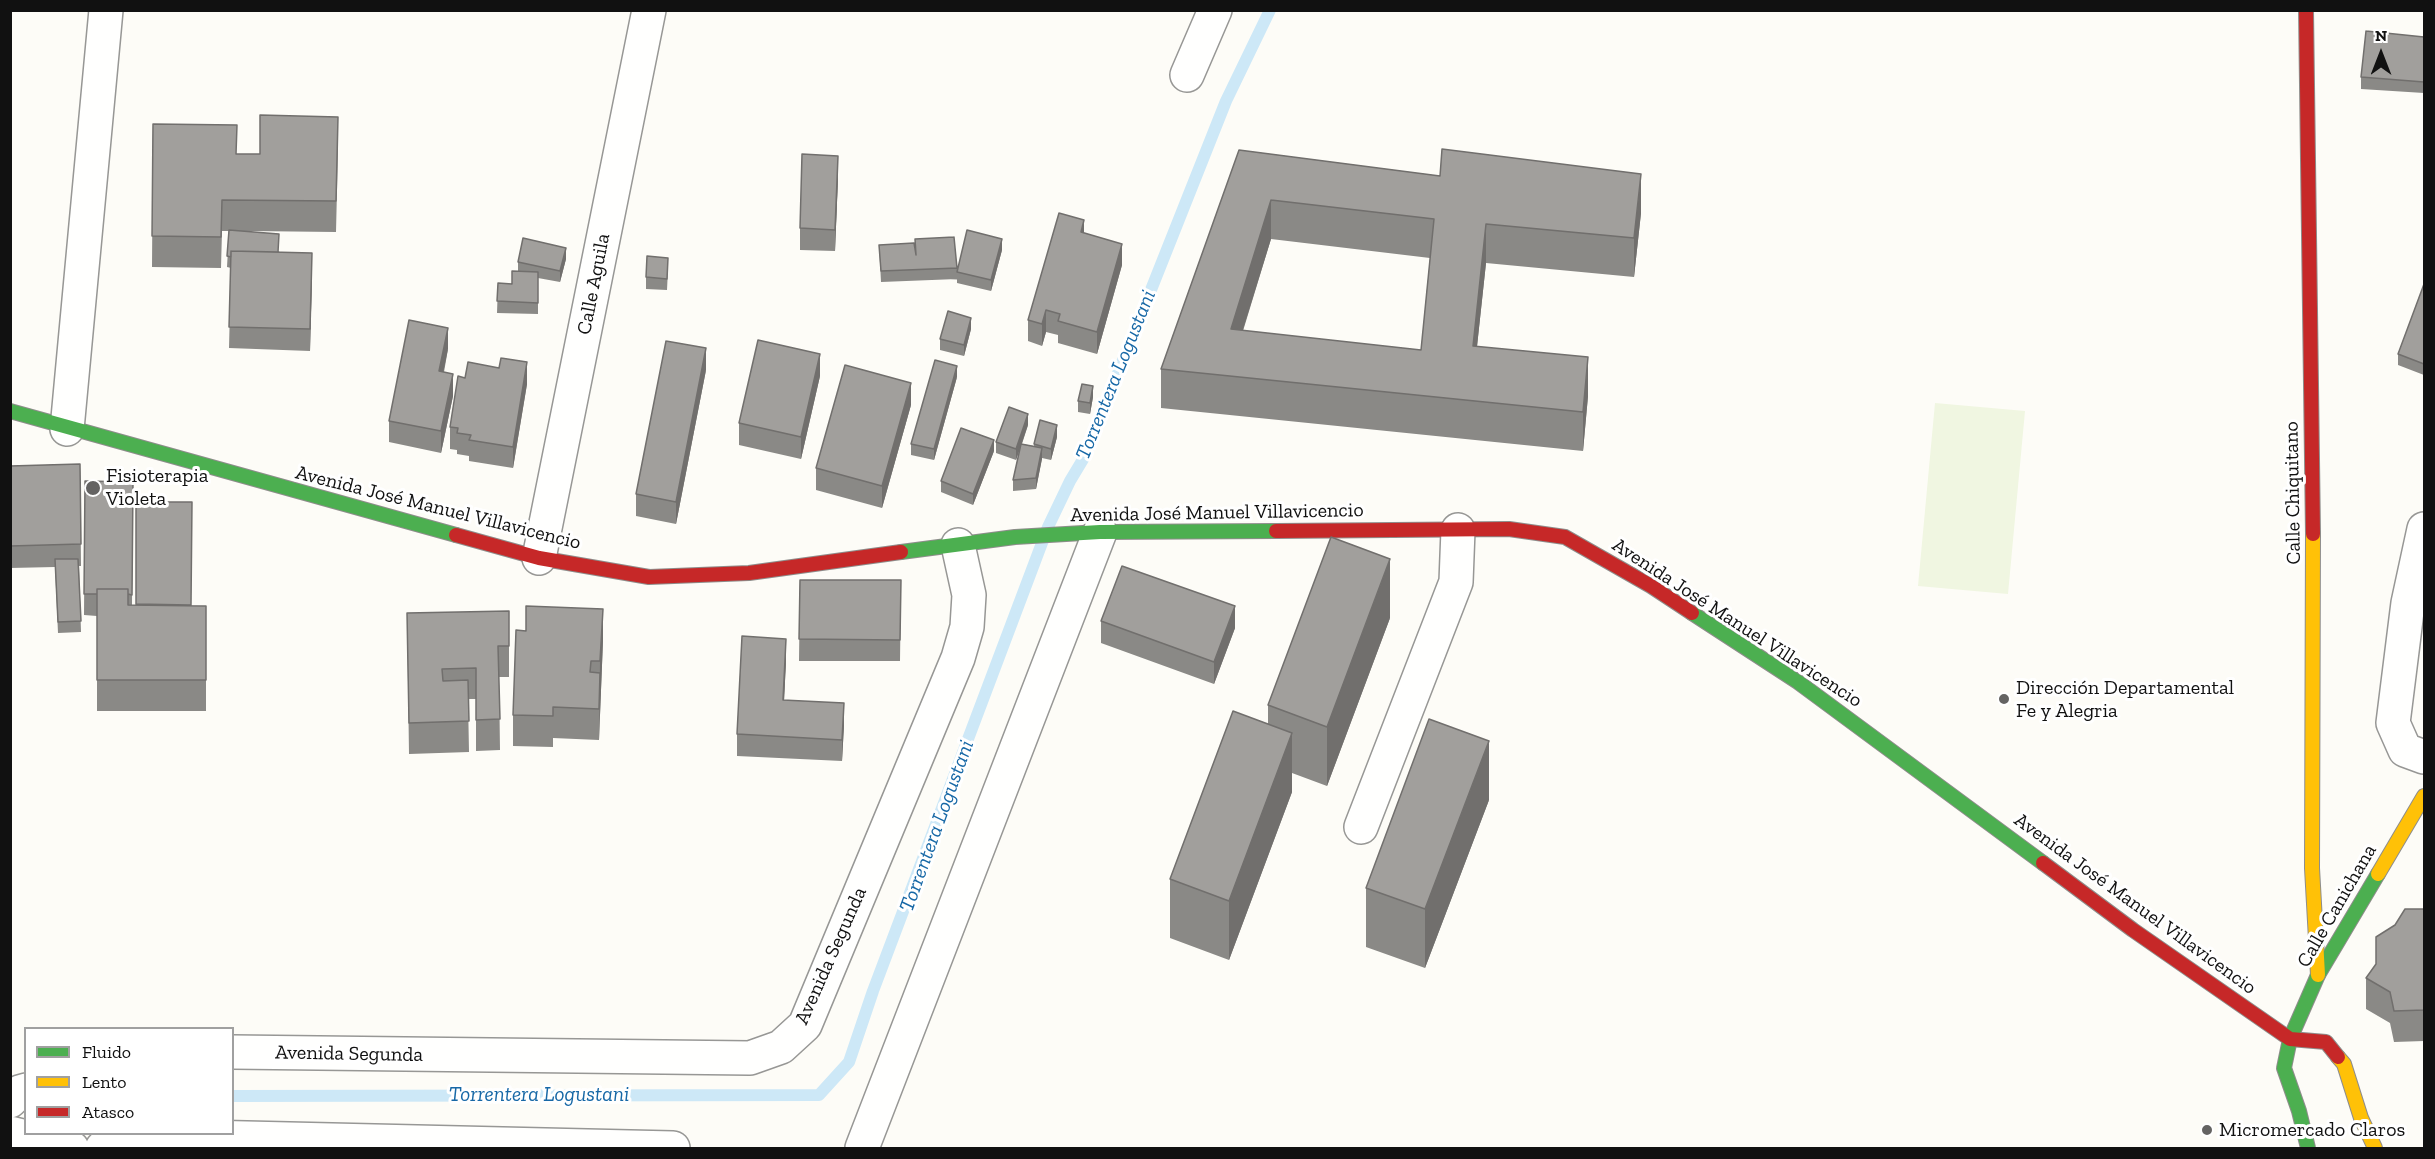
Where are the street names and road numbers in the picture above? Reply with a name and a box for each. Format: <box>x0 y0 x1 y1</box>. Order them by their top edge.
street label: Calle Aguila <box>572 231 616 337</box>
street label: Calle Chiquitano <box>2280 421 2306 565</box>
street label: Avenida José Manuel Villavicencio <box>293 461 583 555</box>
street label: Avenida José Manuel Villavicencio <box>1070 498 1364 528</box>
street label: Avenida José Manuel Villavicencio <box>1608 533 1866 713</box>
street label: Avenida José Manuel Villavicencio <box>2009 808 2261 1000</box>
street label: Calle Canichana <box>2292 840 2382 972</box>
street label: Avenida Segunda <box>790 884 872 1028</box>
street label: Avenida Segunda <box>275 1041 423 1067</box>

